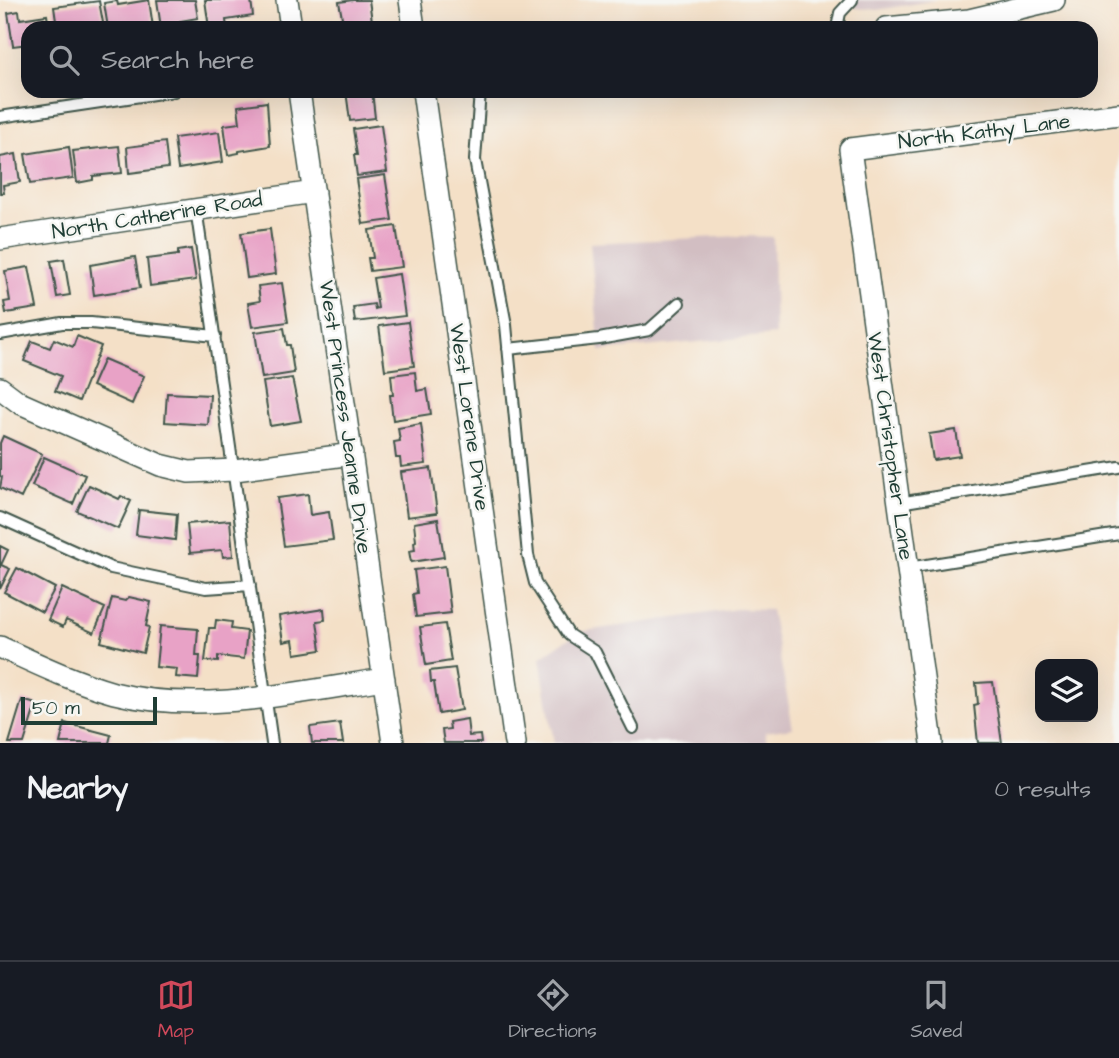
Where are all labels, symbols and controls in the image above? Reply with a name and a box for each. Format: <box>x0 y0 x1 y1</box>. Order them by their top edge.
search box <box>21 21 1098 98</box>
icon: search <box>45 41 83 79</box>
text: Search here <box>101 42 254 78</box>
street label: North Kathy Lane <box>896 107 1072 158</box>
street label: North Catherine Road <box>50 184 265 246</box>
street label: West Princess Jeanne Drive <box>312 278 379 556</box>
street label: West Lorene Drive <box>442 322 497 513</box>
street label: West Christopher Lane <box>859 330 921 562</box>
map controls <box>1035 659 1098 722</box>
button: layers <box>1035 659 1098 722</box>
scale bar <box>21 694 158 726</box>
text: 50 m <box>32 695 80 722</box>
text: Nearby <box>28 768 128 810</box>
text: 0 results <box>994 773 1091 805</box>
tab: Map <box>157 976 195 1045</box>
tab: Directions <box>508 976 597 1045</box>
tab: Saved <box>910 976 962 1045</box>

